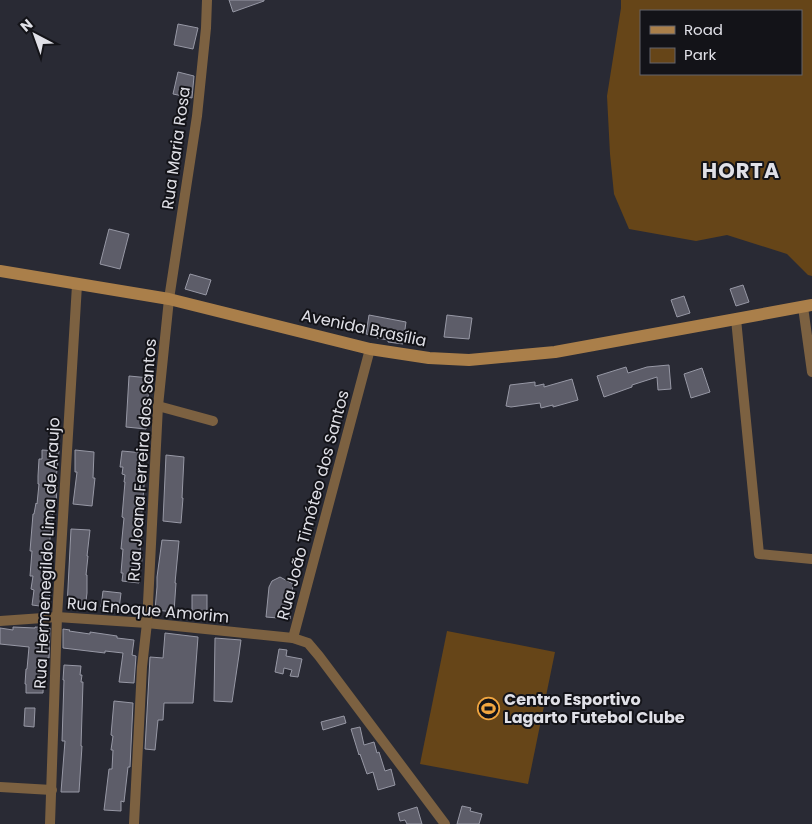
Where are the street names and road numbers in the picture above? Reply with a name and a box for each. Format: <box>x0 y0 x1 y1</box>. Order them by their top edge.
street label: Rua Maria Rosa <box>156 85 196 211</box>
street label: Avenida Brasília <box>299 304 429 352</box>
street label: Rua Joana Ferreira dos Santos <box>122 338 162 582</box>
street label: Rua João Timóteo dos Santos <box>271 387 355 623</box>
street label: Rua Hermenegildo Lima de Araujo <box>28 417 66 689</box>
street label: Rua Enoque Amorim <box>66 591 230 629</box>

